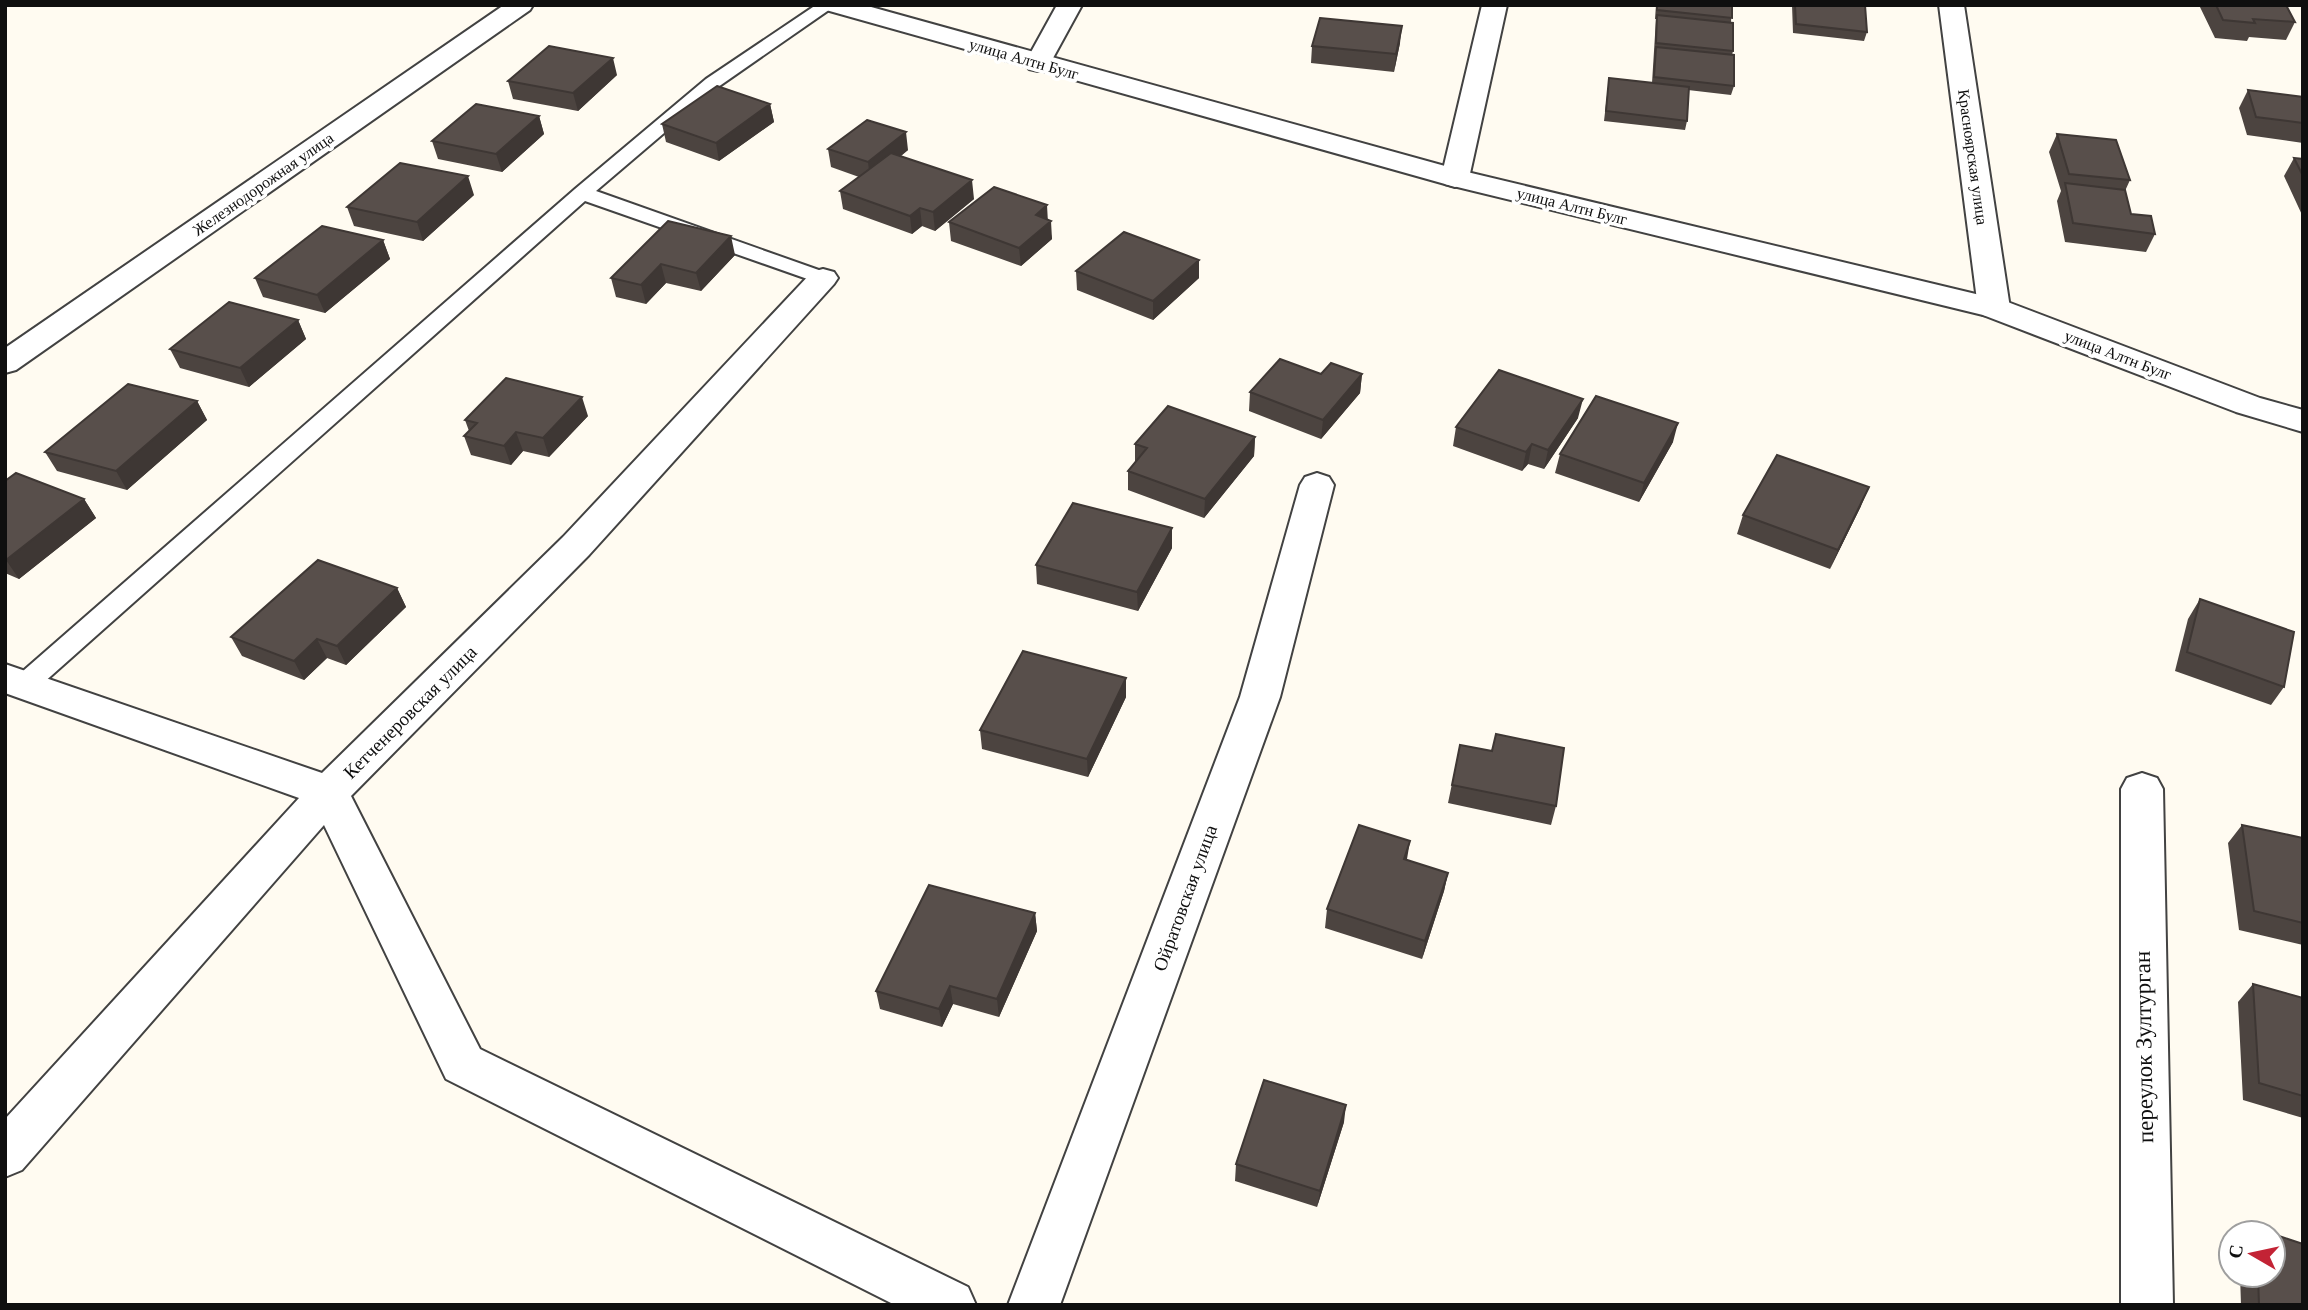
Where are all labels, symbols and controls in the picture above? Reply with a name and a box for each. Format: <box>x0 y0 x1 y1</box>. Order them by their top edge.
street label: улица Алтн Булг <box>967 35 1081 84</box>
street label: Красноярская улица <box>1954 88 1991 226</box>
street label: Железнодорожная улица <box>189 129 337 240</box>
street label: улица Алтн Булг <box>1515 184 1629 229</box>
street label: улица Алтн Булг <box>2062 327 2174 384</box>
street label: Кетченеровская улица <box>339 641 481 783</box>
street label: Ойратовская улица <box>1149 822 1221 974</box>
street label: переулок Зултурган <box>2130 951 2158 1143</box>
north arrow <box>2217 1219 2287 1289</box>
text: С <box>2224 1243 2247 1260</box>

